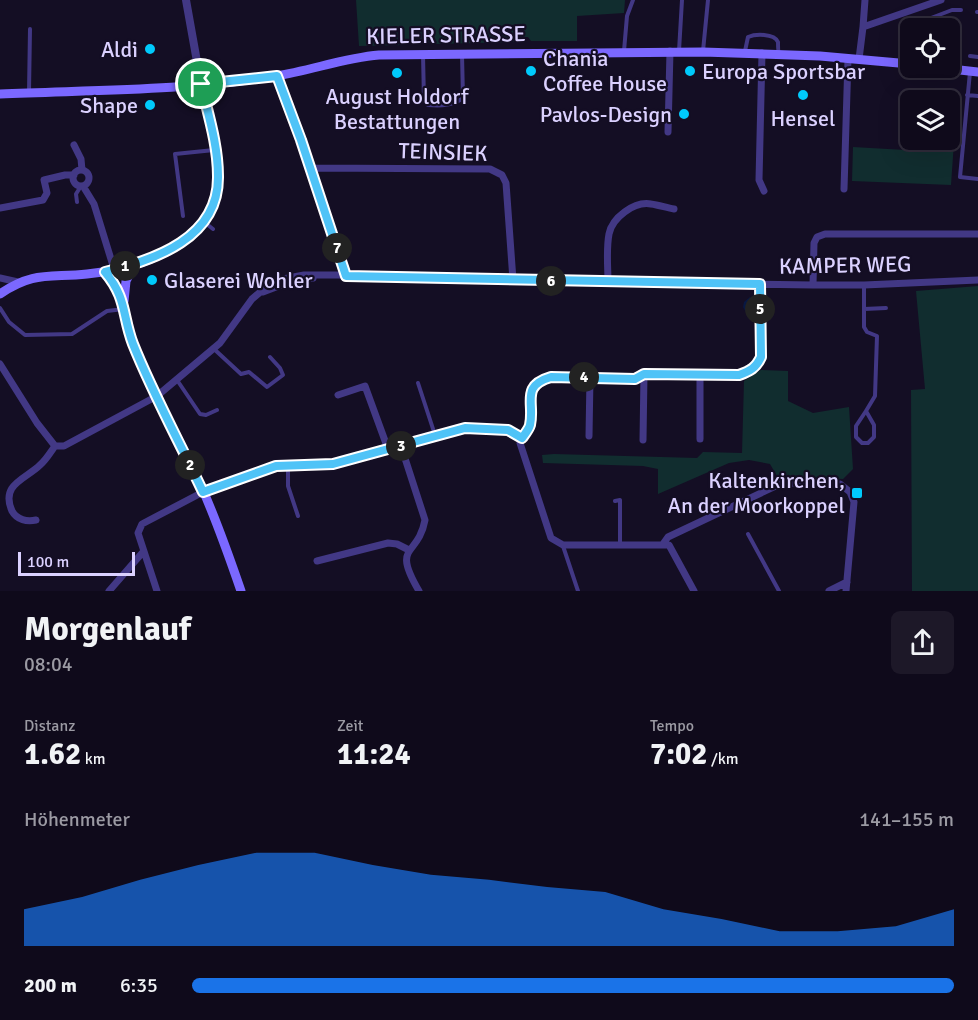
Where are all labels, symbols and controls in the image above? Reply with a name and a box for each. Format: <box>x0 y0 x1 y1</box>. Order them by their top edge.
map controls <box>900 18 960 150</box>
button: locate <box>900 18 960 78</box>
street label: KIELER STRASSE <box>366 20 526 50</box>
place label: Aldi <box>101 36 138 63</box>
marker: Aldi <box>143 42 157 56</box>
place label: Chania Coffee House <box>543 45 667 97</box>
pin <box>175 58 226 109</box>
place label: Europa Sportsbar <box>702 58 865 85</box>
marker: Chania Coffee House <box>524 64 538 78</box>
marker: Europa Sportsbar <box>683 64 697 78</box>
marker: August Holdorf Bestattungen <box>390 66 404 80</box>
icon: arrive <box>184 67 217 100</box>
place label: August Holdorf Bestattungen <box>326 83 470 135</box>
marker: Hensel <box>796 88 810 102</box>
button: layers <box>900 90 960 150</box>
place label: Shape <box>80 92 138 119</box>
marker: Shape <box>143 98 157 112</box>
place label: Pavlos-Design <box>540 101 672 128</box>
place label: Hensel <box>771 105 835 132</box>
marker: Pavlos-Design <box>677 107 691 121</box>
street label: TEINSIEK <box>398 137 488 167</box>
pin: 7 <box>322 233 352 263</box>
text: 7 <box>333 238 341 258</box>
street label: KAMPER WEG <box>779 250 911 280</box>
pin: 1 <box>110 251 140 281</box>
text: 1 <box>121 256 129 276</box>
pin: 6 <box>536 266 566 296</box>
place label: Glaserei Wohler <box>164 267 313 294</box>
text: 6 <box>547 271 555 291</box>
marker: Glaserei Wohler <box>145 273 159 287</box>
pin: 5 <box>745 294 775 324</box>
text: 5 <box>756 299 764 319</box>
pin: 4 <box>569 362 599 392</box>
text: 4 <box>580 367 588 387</box>
pin: 3 <box>386 431 416 461</box>
text: 3 <box>397 436 405 456</box>
pin: 2 <box>175 450 205 480</box>
text: 2 <box>186 455 194 475</box>
place label: Kaltenkirchen, An der Moorkoppel <box>668 467 845 519</box>
marker: Kaltenkirchen, An der Moorkoppel <box>850 486 864 500</box>
scale bar <box>18 549 135 576</box>
text: 100 m <box>27 552 69 572</box>
text: Morgenlauf <box>24 609 191 650</box>
button: share <box>891 611 954 674</box>
text: 08:04 <box>24 652 73 677</box>
text: Distanz <box>24 716 75 736</box>
text: Zeit <box>337 716 363 736</box>
text: Tempo <box>650 716 694 736</box>
text: 1.62 <box>24 736 81 773</box>
text: 11:24 <box>337 736 411 773</box>
text: 7:02 <box>650 736 707 773</box>
text: km <box>81 749 106 769</box>
text: /km <box>707 749 739 769</box>
text: Höhenmeter <box>24 807 130 832</box>
text: 141–155 m <box>859 807 954 832</box>
text: 200 m <box>24 973 77 998</box>
text: 6:35 <box>120 973 158 998</box>

